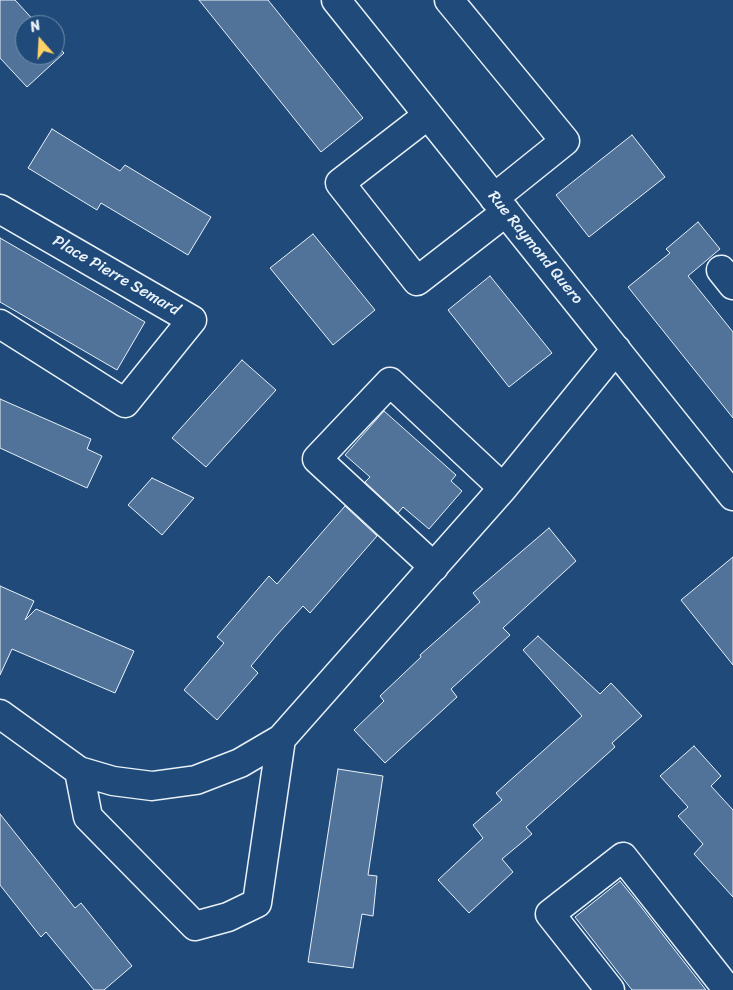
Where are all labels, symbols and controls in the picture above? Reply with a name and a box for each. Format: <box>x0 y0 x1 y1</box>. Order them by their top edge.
text: N <box>27 13 44 40</box>
north arrow <box>15 15 65 65</box>
street label: Rue Raymond Quero <box>483 188 587 308</box>
street label: Place Pierre Semard <box>49 232 183 320</box>

